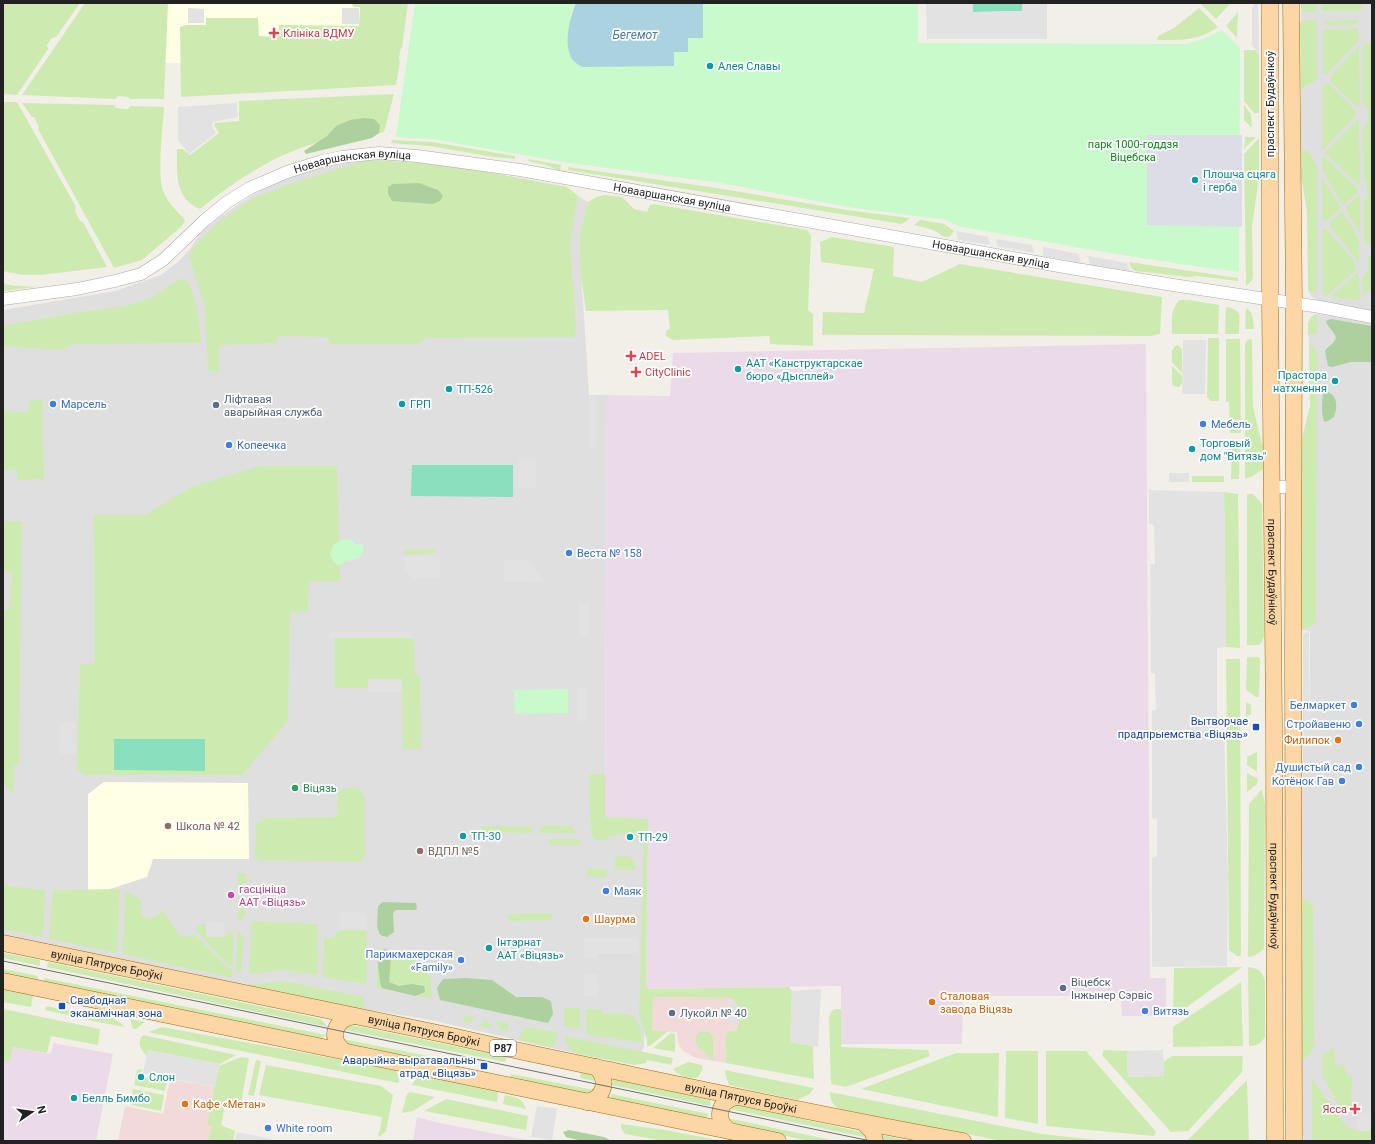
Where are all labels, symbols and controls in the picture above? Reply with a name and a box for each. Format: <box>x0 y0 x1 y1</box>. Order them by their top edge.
marker: Клініка ВДМУ <box>268 27 280 39</box>
place label: Клініка ВДМУ <box>283 27 355 40</box>
water label: Бегемот <box>612 28 658 42</box>
street label: праспект Будаўнікоў <box>1264 50 1277 157</box>
place label: Алея Славы <box>718 60 781 73</box>
marker: Алея Славы <box>705 61 715 71</box>
park label: парк 1000-годдзя Віцебска <box>1088 138 1178 164</box>
street label: Новааршанская вуліца <box>292 146 412 176</box>
place label: Плошча сцяга і герба <box>1203 168 1276 194</box>
marker: Плошча сцяга і герба <box>1190 175 1200 185</box>
street label: Новааршанская вуліца <box>612 180 732 214</box>
street label: Новааршанская вуліца <box>931 237 1051 271</box>
place label: ADEL <box>639 350 666 363</box>
marker: ADEL <box>626 351 636 361</box>
place label: ААТ «Канструктарскае бюро «Дысплей» <box>746 357 863 383</box>
marker: ААТ «Канструктарскае бюро «Дысплей» <box>733 364 743 374</box>
marker: CityClinic <box>630 366 642 378</box>
place label: CityClinic <box>645 366 691 379</box>
place label: Прастора натхнення <box>1273 369 1327 395</box>
marker: Прастора натхнення <box>1330 376 1340 386</box>
place label: ТП-526 <box>457 383 493 396</box>
marker: ТП-526 <box>444 384 454 394</box>
place label: Ліфтавая аварыйная служба <box>224 393 322 419</box>
place label: Марсель <box>61 398 107 411</box>
place label: ГРП <box>410 398 431 411</box>
marker: Марсель <box>48 399 58 409</box>
marker: ГРП <box>397 399 407 409</box>
marker: Ліфтавая аварыйная служба <box>211 400 221 410</box>
place label: Мебель <box>1211 418 1251 431</box>
marker: Мебель <box>1198 419 1208 429</box>
place label: Торговый дом "Витязь" <box>1200 437 1266 463</box>
place label: Копеечка <box>237 439 286 452</box>
marker: Копеечка <box>224 440 234 450</box>
marker: Торговый дом "Витязь" <box>1187 444 1197 454</box>
street label: праспект Будаўнікоў <box>1266 519 1280 626</box>
place label: Веста № 158 <box>577 547 642 560</box>
marker: Веста № 158 <box>564 548 574 558</box>
place label: Белмаркет <box>1290 699 1347 712</box>
marker: Белмаркет <box>1349 700 1359 710</box>
place label: Вытворчае прадпрыемства «Віцязь» <box>1118 715 1248 741</box>
place label: Стройавеню <box>1286 718 1351 731</box>
marker: Стройавеню <box>1354 719 1364 729</box>
marker: Вытворчае прадпрыемства «Віцязь» <box>1251 722 1261 732</box>
place label: Филипок <box>1284 734 1330 747</box>
marker: Филипок <box>1333 735 1343 745</box>
place label: Душистый сад <box>1275 761 1351 774</box>
marker: Душистый сад <box>1354 762 1364 772</box>
place label: Котёнок Гав <box>1272 775 1334 788</box>
marker: Котёнок Гав <box>1337 776 1347 786</box>
place label: Віцязь <box>303 782 337 795</box>
marker: Віцязь <box>290 783 300 793</box>
place label: Школа № 42 <box>176 820 240 833</box>
marker: Школа № 42 <box>163 821 173 831</box>
place label: ТП-30 <box>471 830 501 843</box>
marker: ТП-30 <box>458 831 468 841</box>
place label: ТП-29 <box>638 831 668 844</box>
marker: ТП-29 <box>625 832 635 842</box>
street label: праспект Будаўнікоў <box>1268 843 1281 950</box>
place label: ВДПЛ №5 <box>428 845 479 858</box>
marker: ВДПЛ №5 <box>415 846 425 856</box>
place label: гасцініца ААТ «Віцязь» <box>239 883 306 909</box>
place label: Маяк <box>614 885 642 898</box>
marker: Маяк <box>601 886 611 896</box>
marker: гасцініца ААТ «Віцязь» <box>226 890 236 900</box>
place label: Шаурма <box>594 913 636 926</box>
marker: Шаурма <box>581 914 591 924</box>
place label: Інтэрнат ААТ «Віцязь» <box>497 936 564 962</box>
marker: Інтэрнат ААТ «Віцязь» <box>484 943 494 953</box>
street label: вуліца Пятруся Броўкі <box>50 947 164 982</box>
place label: Парикмахерская «Family» <box>365 948 453 974</box>
marker: Парикмахерская «Family» <box>456 955 466 965</box>
place label: Віцебск Інжынер Сэрвіс <box>1071 976 1153 1002</box>
marker: Віцебск Інжынер Сэрвіс <box>1058 983 1068 993</box>
place label: Сталовая завода Віцязь <box>940 990 1013 1016</box>
place label: Свабодная эканамічная зона <box>70 994 162 1020</box>
marker: Сталовая завода Віцязь <box>927 997 937 1007</box>
marker: Свабодная эканамічная зона <box>57 1001 67 1011</box>
place label: Витязь <box>1153 1005 1189 1018</box>
marker: Витязь <box>1140 1006 1150 1016</box>
place label: Лукойл № 40 <box>680 1007 747 1020</box>
marker: Лукойл № 40 <box>667 1008 677 1018</box>
street label: вуліца Пятруся Броўкі <box>367 1012 481 1049</box>
road number: Р87 <box>490 1040 516 1056</box>
place label: Аварыйна-выратавальны атрад «Віцязь» <box>343 1054 476 1080</box>
marker: Аварыйна-выратавальны атрад «Віцязь» <box>479 1061 489 1071</box>
place label: Слон <box>149 1071 175 1084</box>
marker: Слон <box>136 1072 146 1082</box>
street label: вуліца Пятруся Броўкі <box>684 1080 798 1115</box>
north arrow <box>12 1092 52 1132</box>
place label: Белль Бимбо <box>82 1092 150 1105</box>
marker: Белль Бимбо <box>69 1093 79 1103</box>
place label: Кафе «Метан» <box>193 1098 266 1111</box>
marker: Кафе «Метан» <box>180 1099 190 1109</box>
place label: Ясса <box>1322 1103 1347 1116</box>
marker: Ясса <box>1350 1104 1360 1114</box>
text: N <box>34 1105 49 1115</box>
place label: White room <box>276 1122 332 1135</box>
marker: White room <box>263 1123 273 1133</box>

